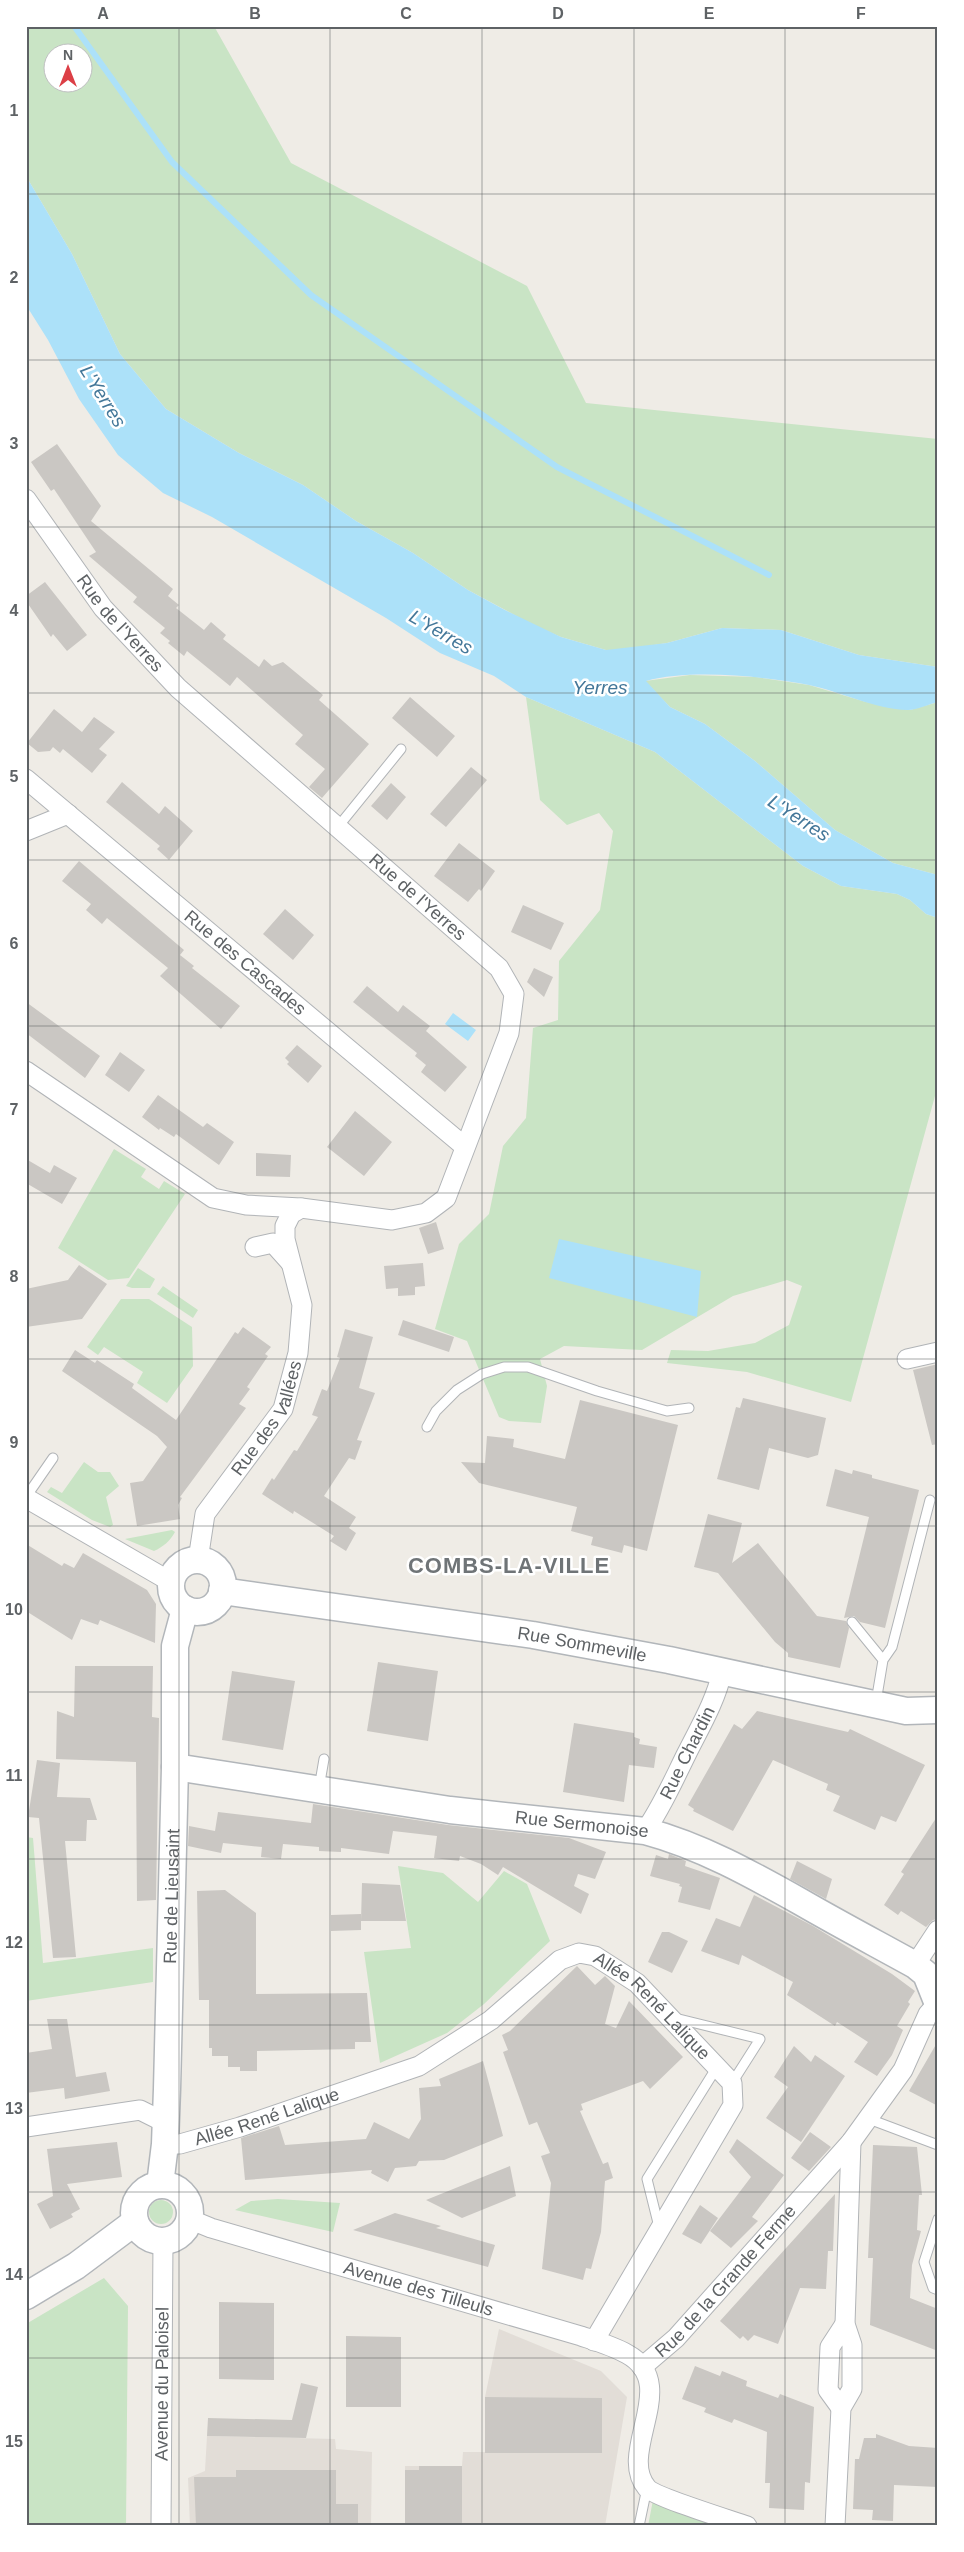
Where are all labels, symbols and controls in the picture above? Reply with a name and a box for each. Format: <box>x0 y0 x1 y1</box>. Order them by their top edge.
text: A <box>97 5 109 22</box>
text: B <box>249 5 261 22</box>
text: C <box>400 5 412 22</box>
text: D <box>552 5 564 22</box>
text: E <box>704 5 715 22</box>
text: F <box>856 5 866 22</box>
north arrow <box>42 42 92 92</box>
text: N <box>63 47 73 63</box>
text: 1 <box>10 102 19 119</box>
text: 2 <box>10 269 19 286</box>
water label: L'Yerres <box>76 361 130 431</box>
text: 3 <box>10 435 19 452</box>
street label: Rue de l'Yerres <box>73 571 167 676</box>
text: 4 <box>10 602 19 619</box>
water label: L'Yerres <box>406 606 477 659</box>
water label: Yerres <box>573 677 628 698</box>
text: 5 <box>10 768 19 785</box>
water label: L'Yerres <box>764 790 834 846</box>
street label: Rue de l'Yerres <box>365 849 470 945</box>
street label: Rue des Cascades <box>180 906 310 1019</box>
text: 6 <box>10 935 19 952</box>
text: 7 <box>10 1101 19 1118</box>
text: 8 <box>10 1268 19 1285</box>
street label: Rue des Vallées <box>227 1359 305 1479</box>
text: 9 <box>10 1434 19 1451</box>
district label: COMBS-LA-VILLE <box>408 1553 610 1578</box>
text: 10 <box>5 1601 23 1618</box>
street label: Rue Sommeville <box>516 1623 648 1666</box>
street label: Rue Chardin <box>656 1703 719 1803</box>
text: 11 <box>6 1767 23 1784</box>
street label: Rue Sermonoise <box>514 1807 650 1841</box>
street label: Rue de Lieusaint <box>160 1829 183 1964</box>
text: 12 <box>5 1934 23 1951</box>
street label: Allée René Lalique <box>590 1948 714 2064</box>
street label: Allée René Lalique <box>192 2084 342 2149</box>
text: 13 <box>5 2100 23 2117</box>
street label: Rue de la Grande Ferme <box>651 2201 800 2361</box>
street label: Avenue des Tilleuls <box>341 2257 496 2320</box>
text: 14 <box>5 2266 23 2283</box>
street label: Avenue du Paloisel <box>151 2307 173 2461</box>
text: 15 <box>5 2433 23 2450</box>

